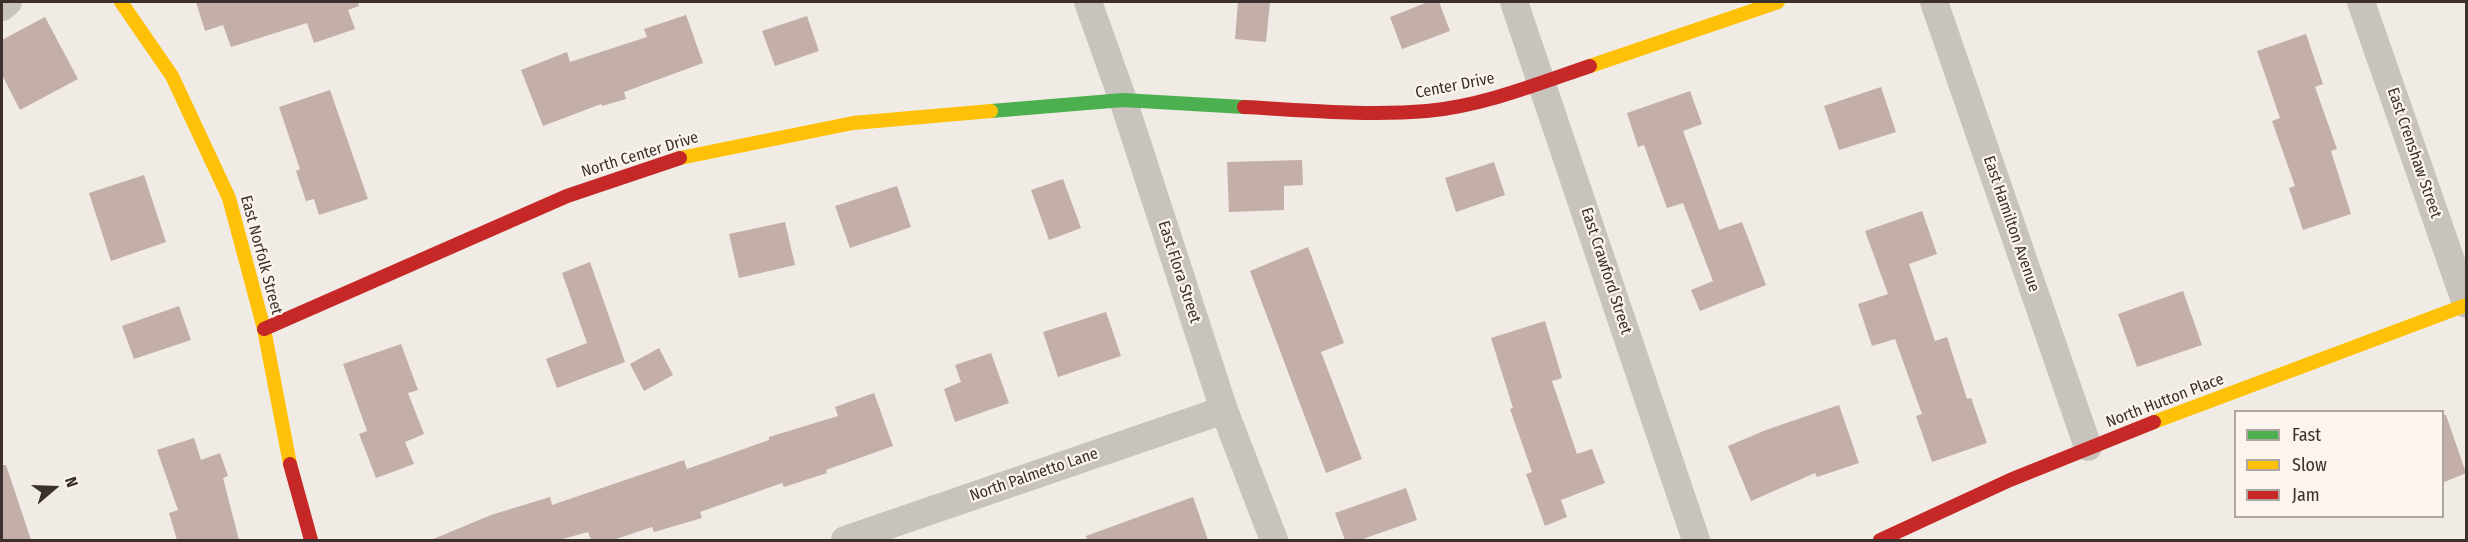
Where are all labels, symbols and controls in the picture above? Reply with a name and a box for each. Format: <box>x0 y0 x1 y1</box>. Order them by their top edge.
street label: Center Drive <box>1414 69 1496 103</box>
street label: East Crenshaw Street <box>2383 85 2445 221</box>
street label: North Center Drive <box>579 128 701 182</box>
street label: East Hamilton Avenue <box>1979 153 2043 295</box>
street label: East Norfolk Street <box>236 193 286 317</box>
street label: East Crawford Street <box>1576 205 1636 337</box>
street label: East Flora Street <box>1153 218 1205 326</box>
street label: North Hutton Place <box>2103 370 2227 432</box>
legend <box>2234 410 2444 518</box>
text: Fast <box>2292 424 2321 446</box>
street label: North Palmetto Lane <box>967 444 1101 506</box>
text: Slow <box>2292 454 2327 476</box>
north arrow <box>24 458 84 518</box>
text: N <box>61 474 82 490</box>
text: Jam <box>2292 484 2320 506</box>

